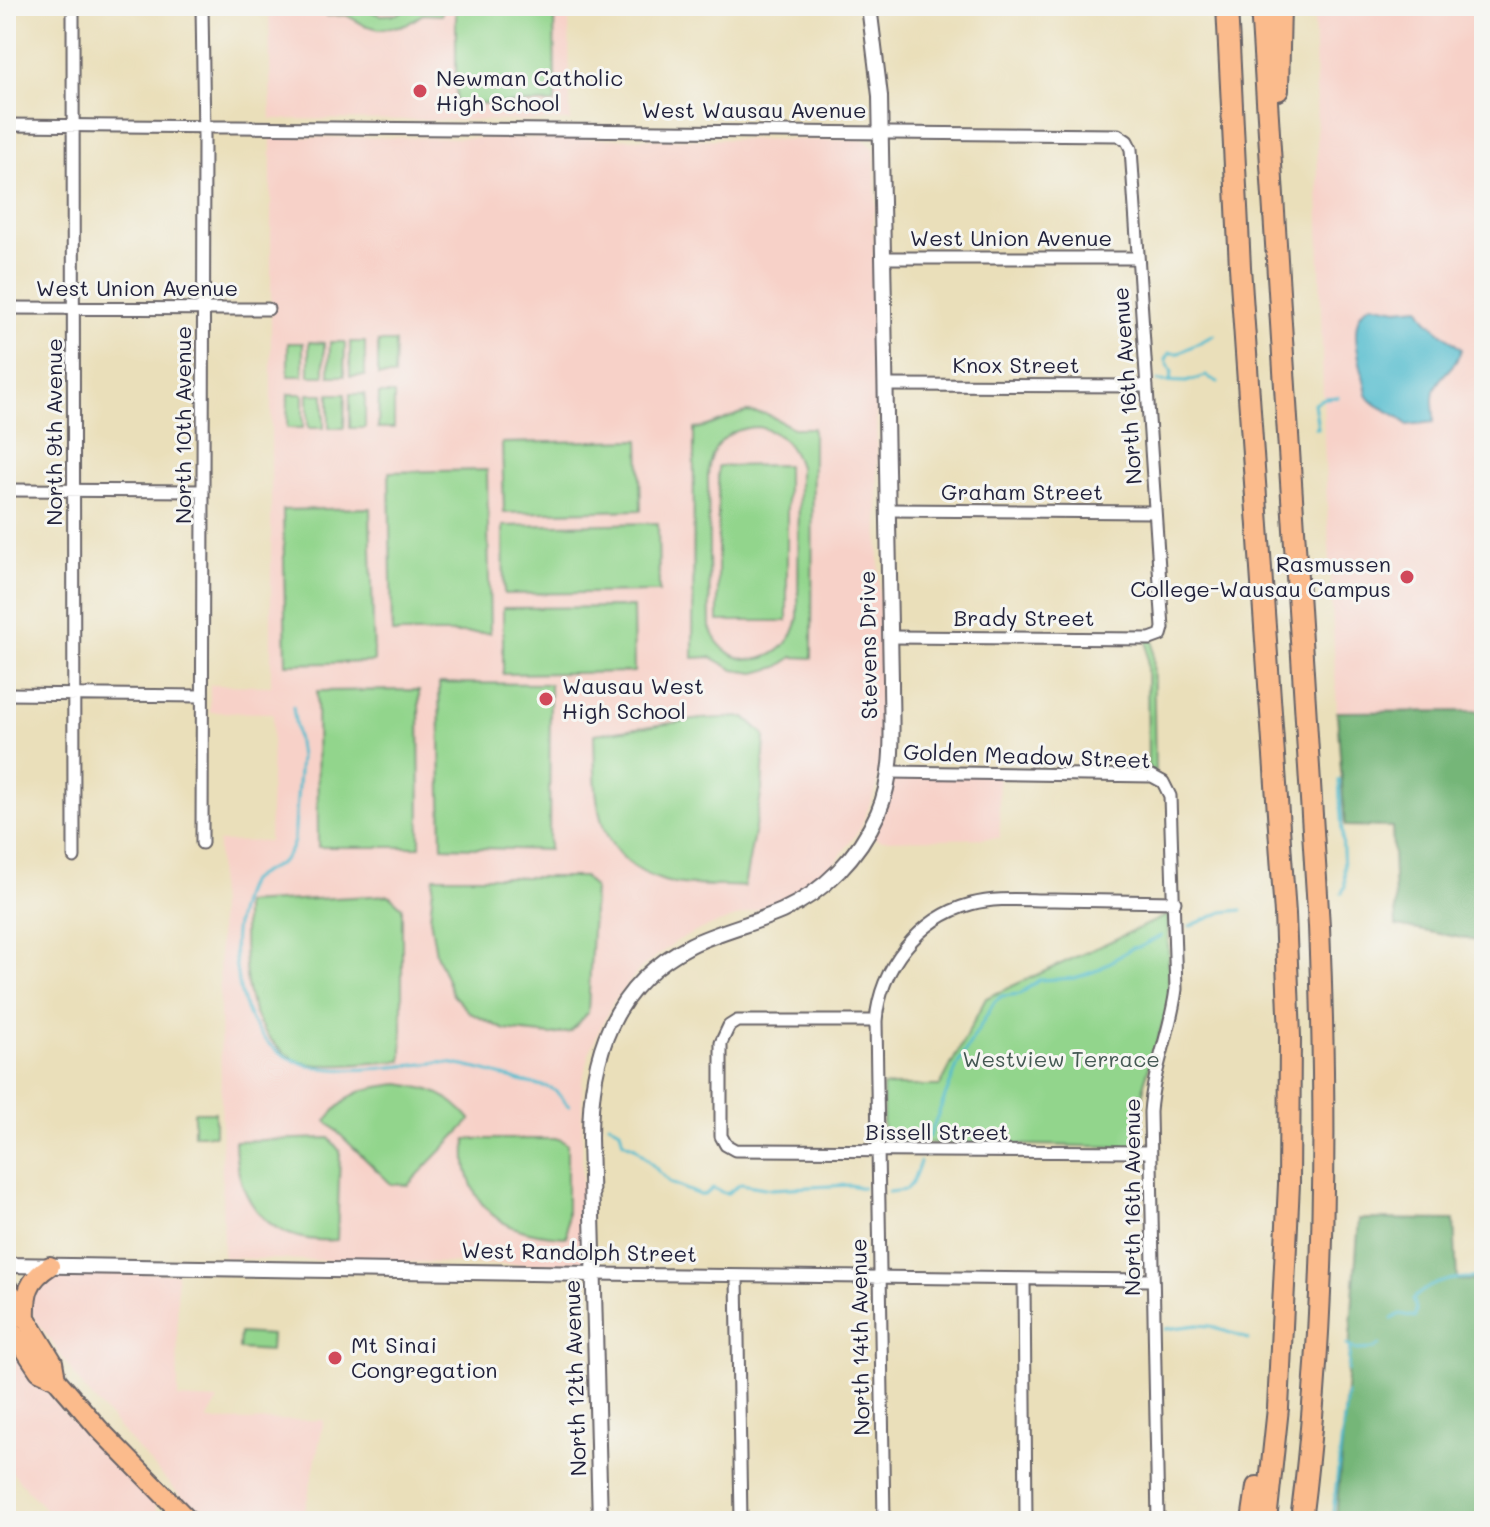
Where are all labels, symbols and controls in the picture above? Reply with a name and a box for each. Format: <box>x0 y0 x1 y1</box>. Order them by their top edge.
place label: Newman Catholic High School <box>436 63 623 117</box>
marker: Newman Catholic High School <box>411 82 429 100</box>
street label: West Wausau Avenue <box>642 95 867 124</box>
street label: West Union Avenue <box>910 223 1112 252</box>
street label: West Union Avenue <box>36 273 238 302</box>
street label: North 16th Avenue <box>1105 286 1148 486</box>
street label: North 10th Avenue <box>168 326 197 524</box>
street label: North 9th Avenue <box>39 338 68 526</box>
street label: Knox Street <box>953 350 1079 379</box>
street label: Graham Street <box>941 477 1103 506</box>
place label: Rasmussen College-Wausau Campus <box>1130 549 1391 603</box>
marker: Rasmussen College-Wausau Campus <box>1398 568 1416 586</box>
street label: Stevens Drive <box>852 570 883 720</box>
street label: Brady Street <box>954 603 1094 632</box>
place label: Wausau West High School <box>562 671 704 725</box>
marker: Wausau West High School <box>537 690 555 708</box>
street label: Golden Meadow Street <box>903 737 1151 774</box>
park label: Westview Terrace <box>962 1044 1160 1073</box>
street label: North 16th Avenue <box>1117 1098 1146 1296</box>
street label: Bissell Street <box>865 1117 1009 1146</box>
street label: West Randolph Street <box>461 1235 697 1268</box>
street label: North 14th Avenue <box>843 1238 876 1436</box>
street label: North 12th Avenue <box>557 1279 592 1477</box>
place label: Mt Sinai Congregation <box>351 1330 497 1384</box>
marker: Mt Sinai Congregation <box>326 1349 344 1367</box>

